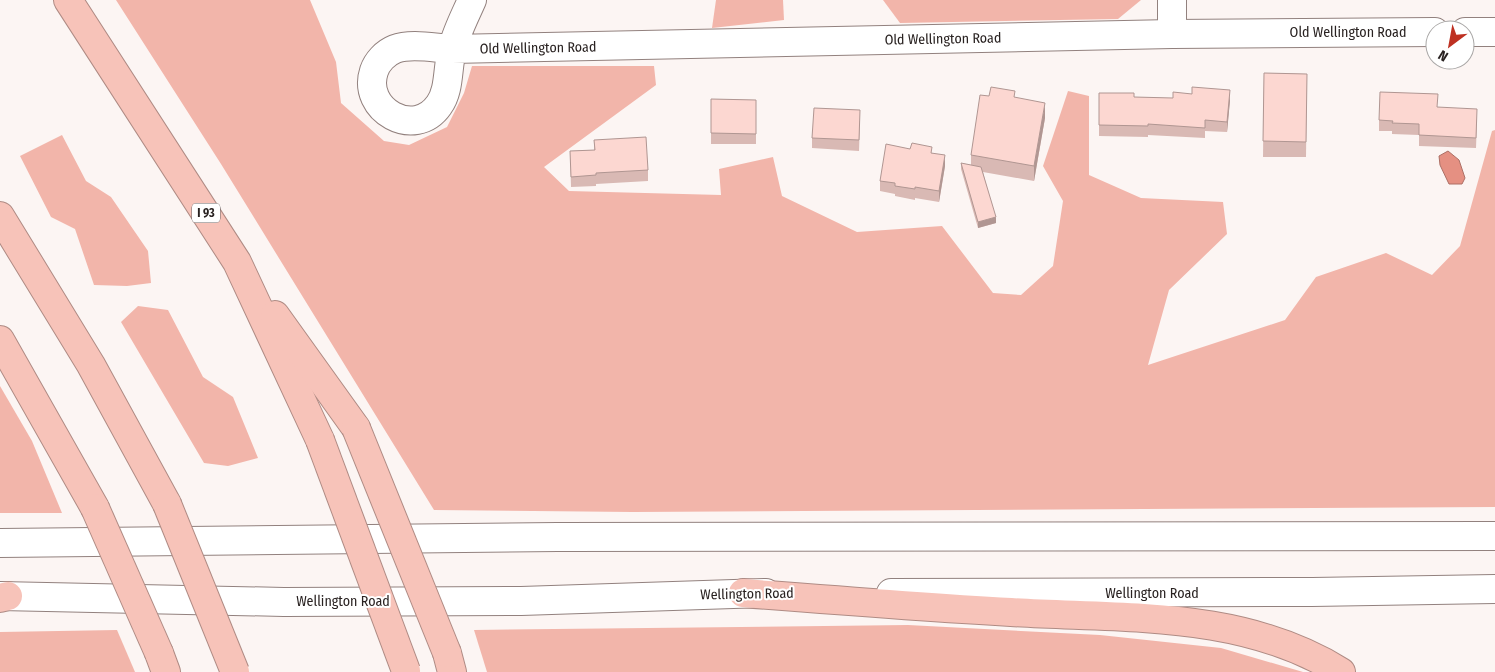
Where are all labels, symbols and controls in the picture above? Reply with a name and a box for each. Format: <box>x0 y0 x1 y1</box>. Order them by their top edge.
north arrow <box>1425 20 1475 70</box>
street label: Old Wellington Road <box>1290 24 1406 41</box>
street label: Old Wellington Road <box>884 29 1002 49</box>
street label: Old Wellington Road <box>479 38 597 58</box>
text: N <box>1435 46 1451 65</box>
road number: I 93 <box>192 204 220 222</box>
street label: Wellington Road <box>700 585 794 603</box>
street label: Wellington Road <box>1105 585 1199 602</box>
street label: Wellington Road <box>296 593 390 610</box>

